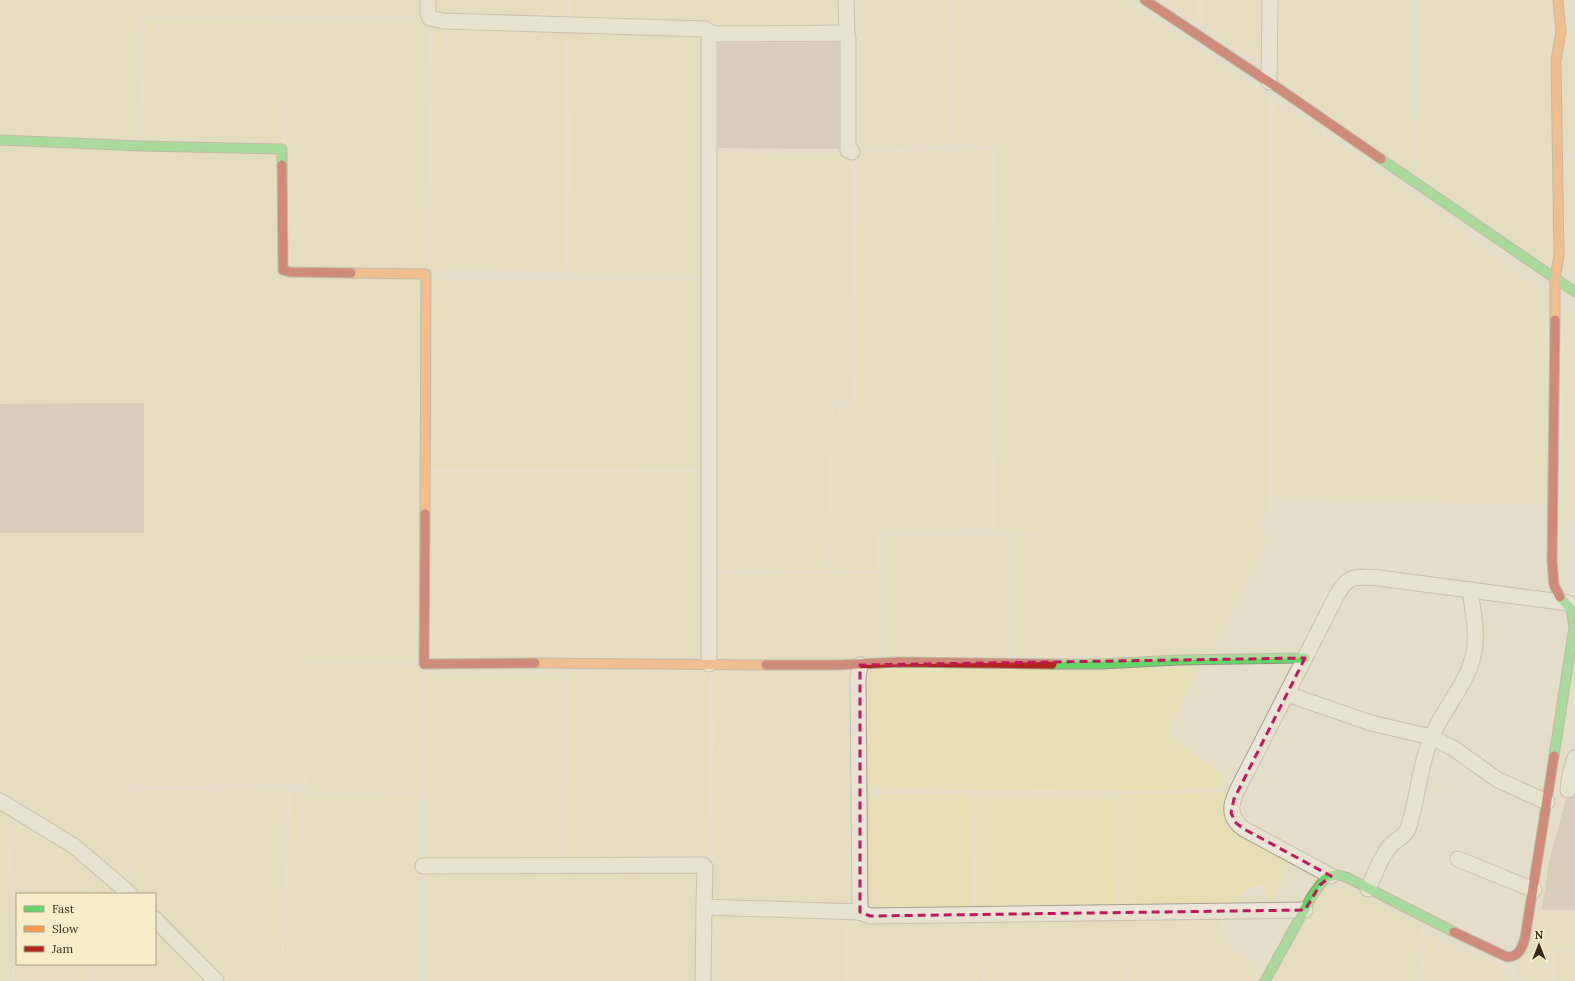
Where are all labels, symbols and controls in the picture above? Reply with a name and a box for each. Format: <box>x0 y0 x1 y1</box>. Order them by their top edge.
legend <box>16 893 156 965</box>
text: Fast <box>52 901 75 916</box>
text: Slow <box>52 921 79 936</box>
north arrow <box>1519 925 1559 965</box>
text: N <box>1535 928 1544 942</box>
text: Jam <box>51 941 73 956</box>

